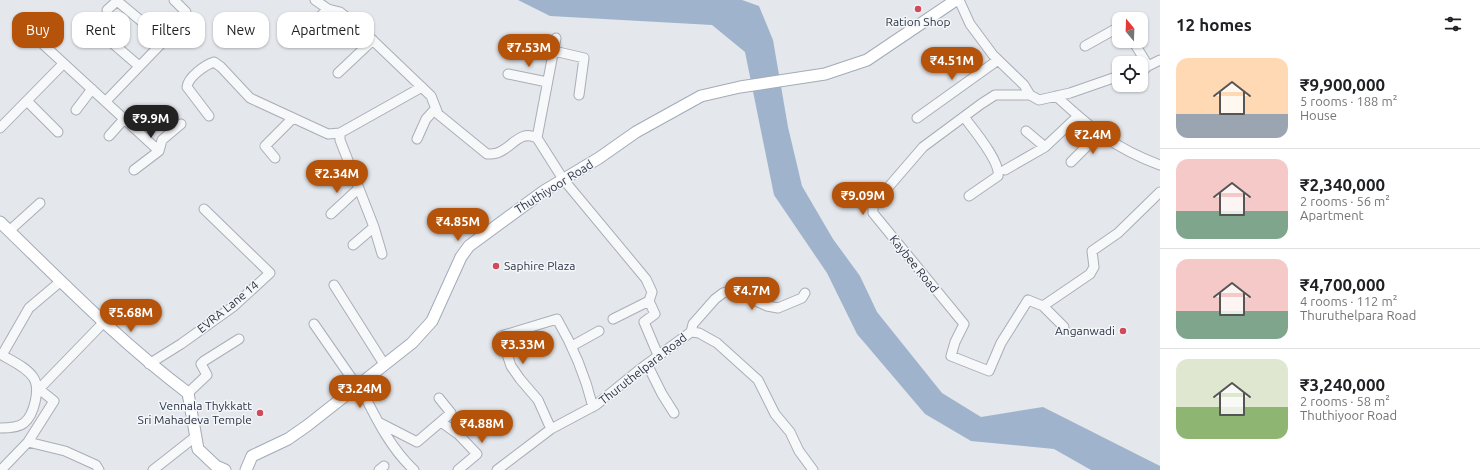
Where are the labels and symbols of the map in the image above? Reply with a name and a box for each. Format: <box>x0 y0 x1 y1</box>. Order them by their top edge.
marker: Ration Shop <box>913 4 923 14</box>
north arrow <box>1112 12 1148 48</box>
place label: Ration Shop <box>885 15 951 28</box>
pin: ₹7.53M <box>496 34 562 68</box>
pin: ₹4.51M <box>919 47 985 81</box>
pin: ₹9.9M <box>123 105 179 139</box>
pin: ₹2.4M <box>1065 121 1121 155</box>
street label: Thuthiyoor Road <box>512 157 595 216</box>
pin: ₹2.34M <box>304 160 370 194</box>
pin: ₹9.09M <box>830 182 896 216</box>
pin: ₹4.85M <box>425 208 491 242</box>
street label: Kaybee Road <box>887 232 941 295</box>
place label: Saphire Plaza <box>504 259 575 272</box>
marker: Saphire Plaza <box>491 261 501 271</box>
pin: ₹4.7M <box>724 277 780 311</box>
street label: EVRA Lane 14 <box>195 278 261 335</box>
pin: ₹5.68M <box>98 299 164 333</box>
place label: Anganwadi <box>1055 324 1115 337</box>
marker: Anganwadi <box>1118 326 1128 336</box>
street label: Thuruthelpara Road <box>596 330 689 407</box>
pin: ₹3.33M <box>490 331 556 365</box>
pin: ₹3.24M <box>327 375 393 409</box>
place label: Vennala Thykkatt Sri Mahadeva Temple <box>138 399 252 426</box>
marker: Vennala Thykkatt Sri Mahadeva Temple <box>255 408 265 418</box>
pin: ₹4.88M <box>449 410 515 444</box>

